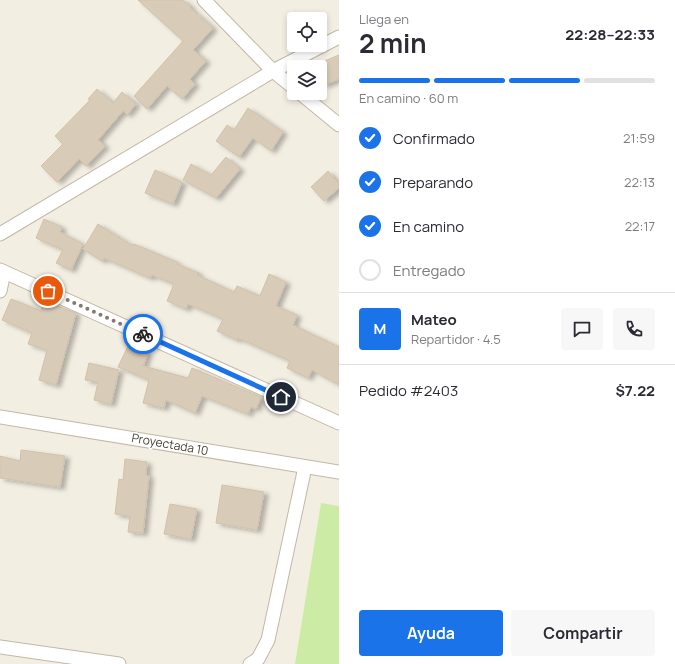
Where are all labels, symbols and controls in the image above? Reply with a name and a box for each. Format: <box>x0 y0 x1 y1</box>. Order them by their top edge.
text: Llega en <box>359 10 409 28</box>
map controls <box>287 12 327 100</box>
button: locate <box>287 12 327 52</box>
text: 22:28–22:33 <box>565 24 655 45</box>
text: 2 min <box>359 25 427 61</box>
button: layers <box>287 60 327 100</box>
text: En camino · 60 m <box>359 89 458 107</box>
icon: check <box>359 127 381 149</box>
text: Confirmado <box>393 128 475 149</box>
text: 21:59 <box>623 129 655 147</box>
icon: check <box>359 171 381 193</box>
text: Preparando <box>393 172 473 193</box>
text: 22:13 <box>624 173 655 191</box>
icon: check <box>359 215 381 237</box>
text: En camino <box>393 216 464 237</box>
text: 22:17 <box>625 217 655 235</box>
text: Entregado <box>393 260 465 281</box>
pin <box>31 274 65 308</box>
icon: bag <box>37 280 59 302</box>
button: chat <box>561 308 603 350</box>
button: phone <box>613 308 655 350</box>
text: Mateo <box>411 309 457 330</box>
courier <box>123 314 163 354</box>
text: M <box>374 318 386 339</box>
icon: bike <box>132 323 154 345</box>
text: Repartidor · 4.5 <box>411 330 501 348</box>
pin <box>264 380 298 414</box>
text: Pedido #2403 <box>359 380 458 401</box>
text: $7.22 <box>615 380 655 401</box>
icon: home <box>270 386 292 408</box>
street label: Proyectada 10 <box>130 429 210 459</box>
button: Ayuda <box>359 610 503 656</box>
button: Compartir <box>511 610 655 656</box>

